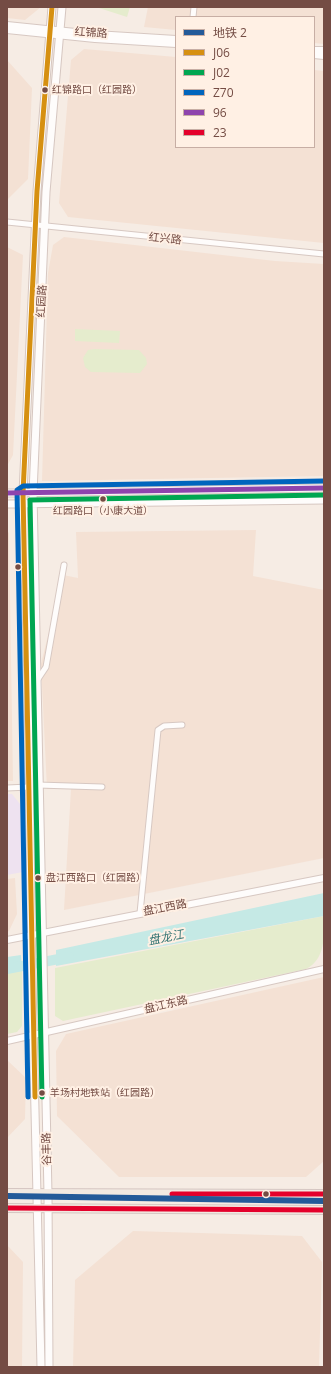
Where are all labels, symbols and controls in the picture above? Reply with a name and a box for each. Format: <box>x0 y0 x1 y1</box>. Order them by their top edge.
legend <box>175 16 315 148</box>
text: 地铁 2 <box>213 24 247 41</box>
street label: 红锦路 <box>74 25 108 41</box>
text: J06 <box>213 44 230 61</box>
text: J02 <box>213 64 230 81</box>
place label: 红锦路口（红园路） <box>52 84 142 96</box>
text: Z70 <box>213 84 234 101</box>
marker: 红锦路口（红园路） <box>40 85 50 95</box>
text: 96 <box>213 104 227 121</box>
text: 23 <box>213 124 227 141</box>
street label: 红兴路 <box>148 231 182 247</box>
street label: 红园路 <box>35 284 49 318</box>
marker: 红园路口（小康大道） <box>98 494 108 504</box>
place label: 红园路口（小康大道） <box>53 505 153 517</box>
unlabelled marker <box>13 562 23 572</box>
place label: 盘江西路口（红园路） <box>46 872 146 884</box>
marker: 盘江西路口（红园路） <box>33 873 43 883</box>
street label: 盘江西路 <box>142 897 188 919</box>
water label: 盘龙江 <box>147 927 185 949</box>
street label: 盘江东路 <box>143 994 189 1016</box>
place label: 羊场村地铁站（红园路） <box>50 1087 160 1099</box>
marker: 羊场村地铁站（红园路） <box>37 1088 47 1098</box>
street label: 谷丰路 <box>40 1132 54 1166</box>
unlabelled marker <box>261 1189 271 1199</box>

